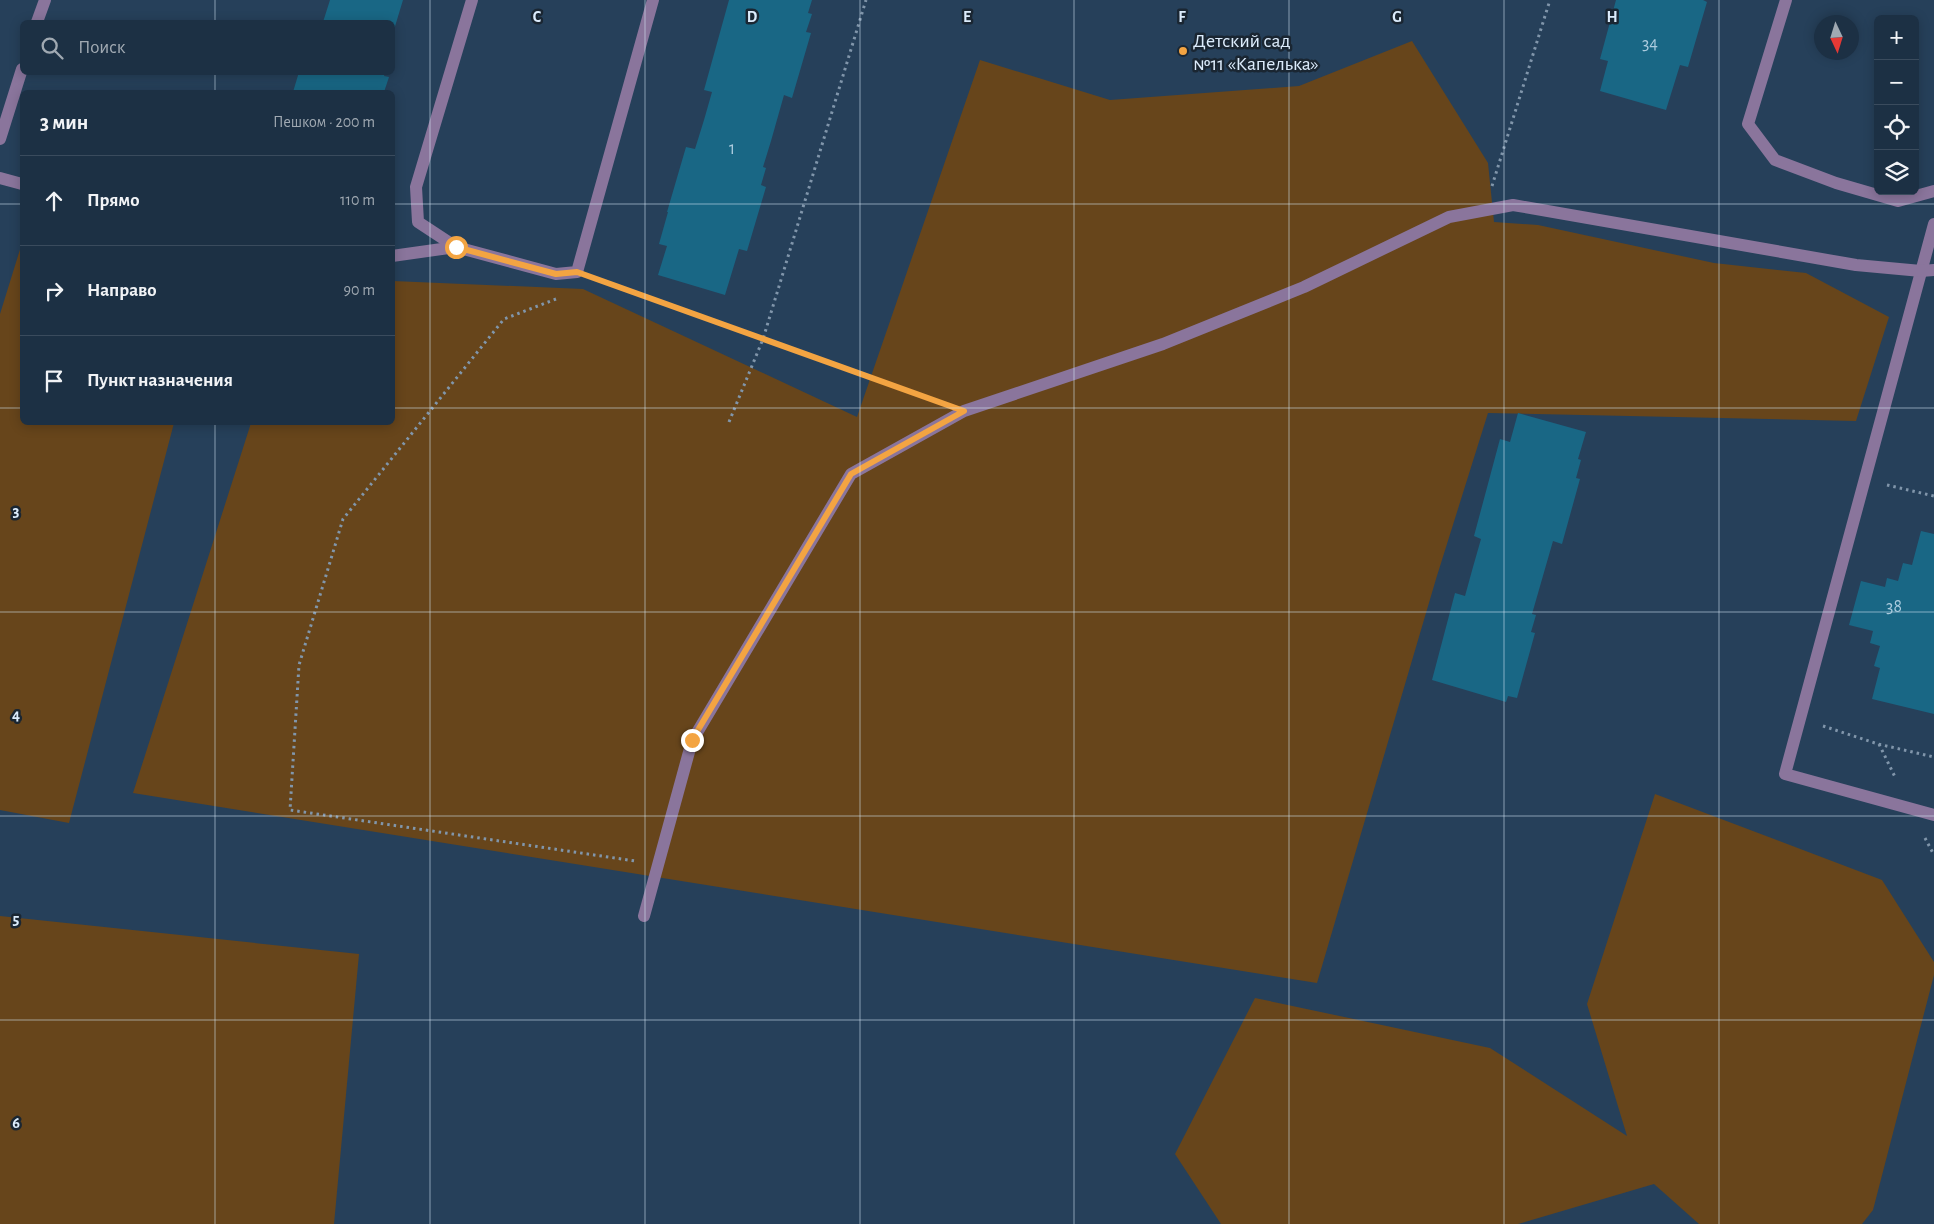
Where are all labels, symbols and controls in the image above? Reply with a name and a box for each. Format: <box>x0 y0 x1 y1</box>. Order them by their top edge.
text: C <box>533 9 542 25</box>
text: D <box>747 9 758 25</box>
text: E <box>963 9 971 25</box>
text: F <box>1178 9 1186 25</box>
text: G <box>1392 9 1402 25</box>
text: H <box>1606 9 1618 25</box>
north arrow <box>1814 15 1859 60</box>
map controls <box>1874 15 1919 195</box>
button: + <box>1874 15 1919 60</box>
search box <box>20 20 395 75</box>
place label: Детский сад №11 «Капелька» <box>1193 31 1319 74</box>
icon: search <box>38 34 66 62</box>
house number: 34 <box>1642 35 1658 53</box>
text: Поиск <box>78 38 125 57</box>
marker: Детский сад №11 «Капелька» <box>1177 45 1189 57</box>
button: − <box>1874 60 1919 105</box>
button: locate <box>1874 105 1919 150</box>
text: 3 мин <box>40 112 88 133</box>
text: Пешком · 200 m <box>273 114 375 130</box>
house number: 1 <box>729 140 735 158</box>
button: layers <box>1874 150 1919 195</box>
icon: ahead <box>40 187 68 215</box>
text: Прямо <box>87 191 140 210</box>
text: 110 m <box>340 192 375 208</box>
route start <box>445 236 468 259</box>
icon: right <box>40 277 68 305</box>
text: Направо <box>87 281 157 300</box>
text: 90 m <box>344 282 375 298</box>
icon: arrive <box>40 367 68 395</box>
text: Пункт назначения <box>87 371 233 390</box>
text: 3 <box>13 503 20 519</box>
house number: 38 <box>1886 598 1902 616</box>
text: 4 <box>12 707 20 723</box>
route end <box>681 729 704 752</box>
text: 5 <box>13 911 20 927</box>
text: 6 <box>12 1115 20 1131</box>

